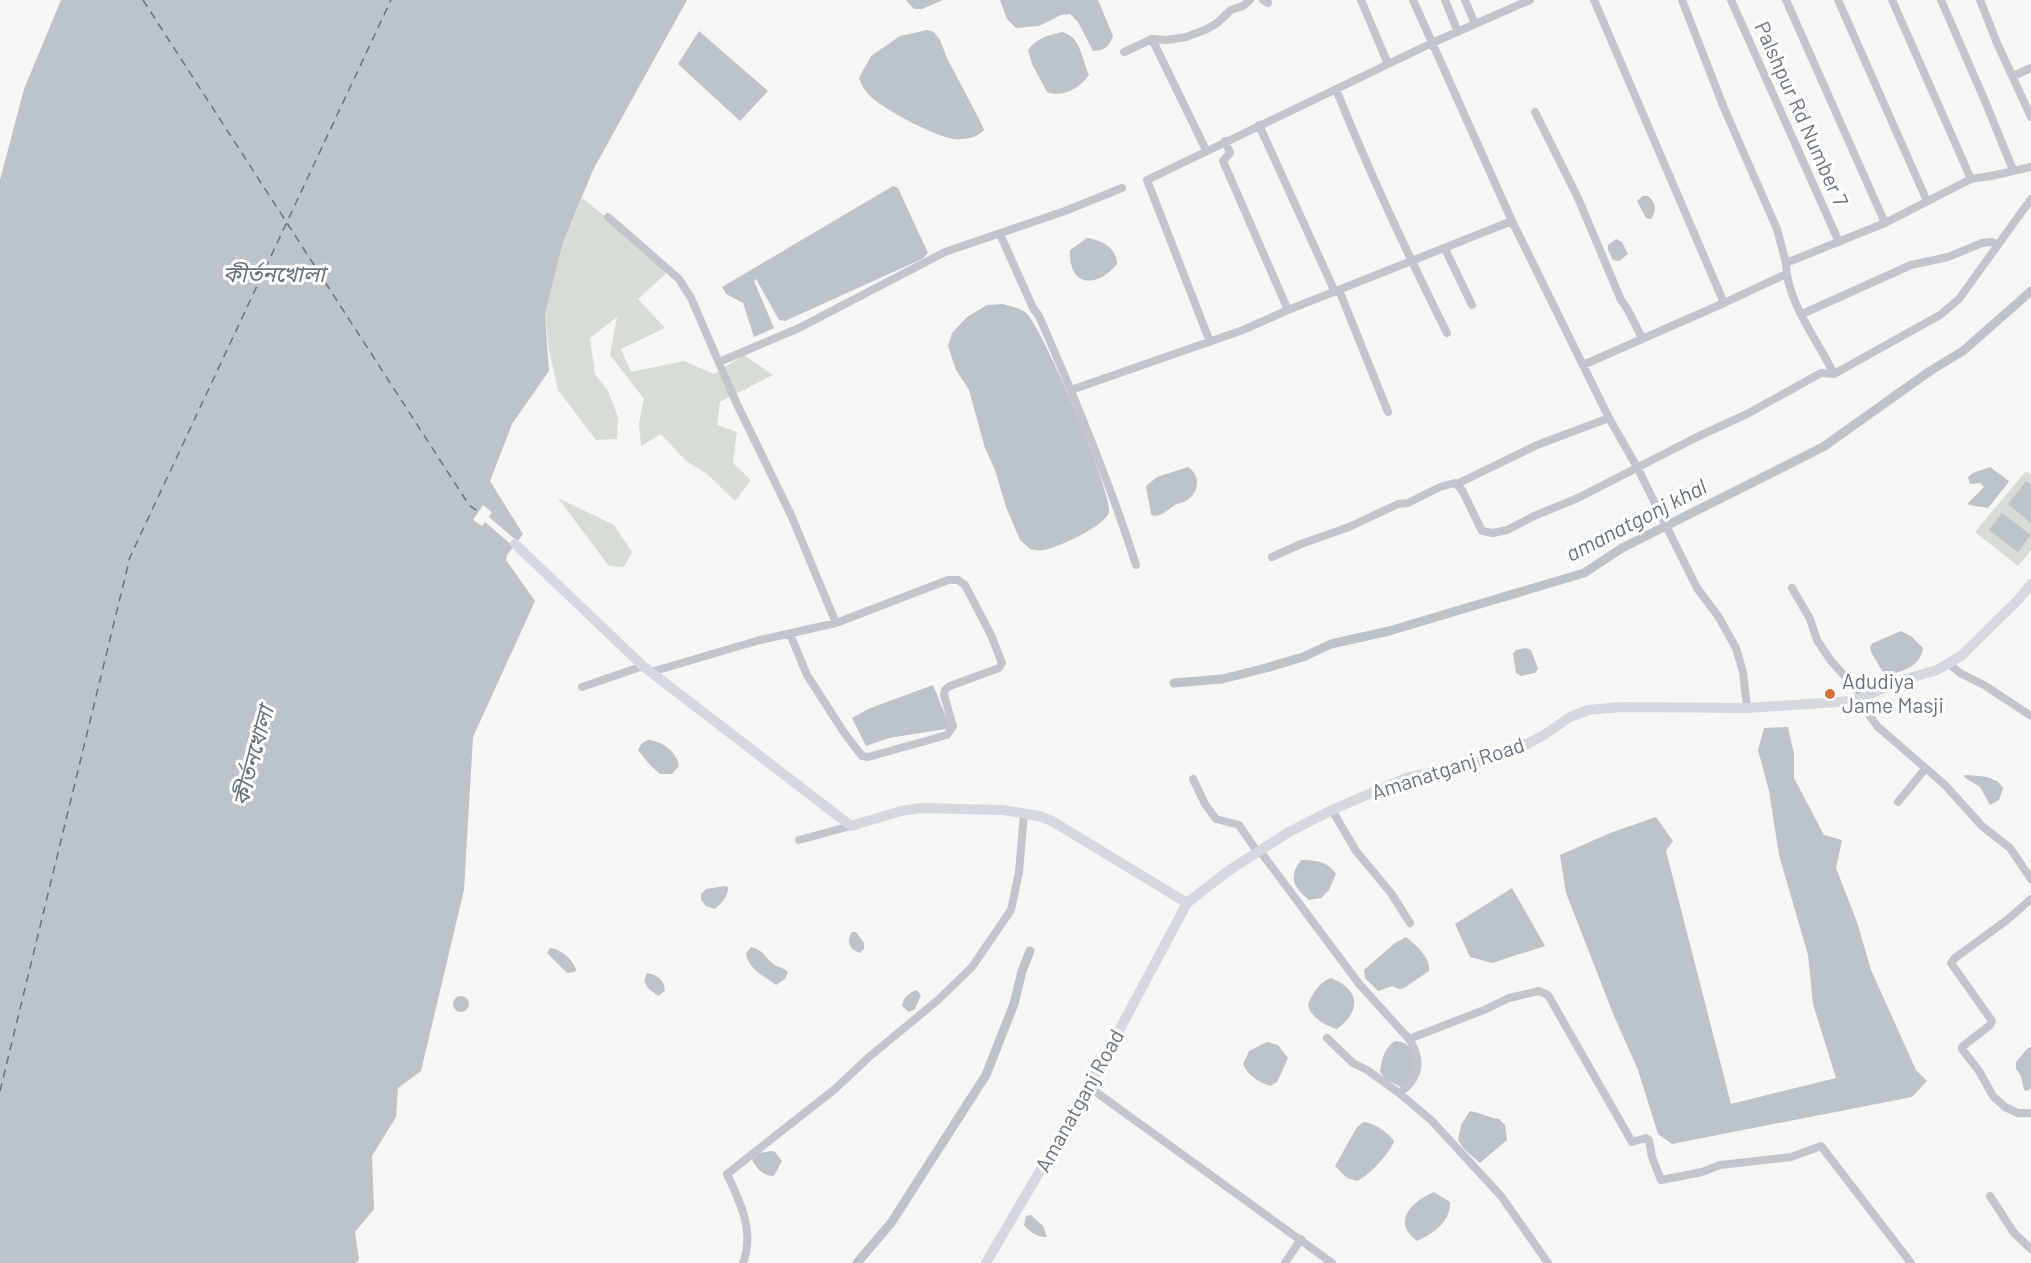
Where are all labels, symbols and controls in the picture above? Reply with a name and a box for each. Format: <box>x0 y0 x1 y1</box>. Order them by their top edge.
street label: Palshpur Rd Number 7 <box>1750 17 1854 210</box>
water label: কীর্তনখোলা <box>223 260 329 286</box>
water label: amanatgonj khal <box>1561 472 1710 566</box>
place label: Adudiya Jame Masji <box>1842 668 1944 717</box>
marker: Adudiya Jame Masji <box>1823 687 1837 701</box>
water label: কীর্তনখোলা <box>226 699 279 808</box>
street label: Amanatganj Road <box>1368 731 1527 804</box>
street label: Amanatganj Road <box>1029 1025 1128 1176</box>

